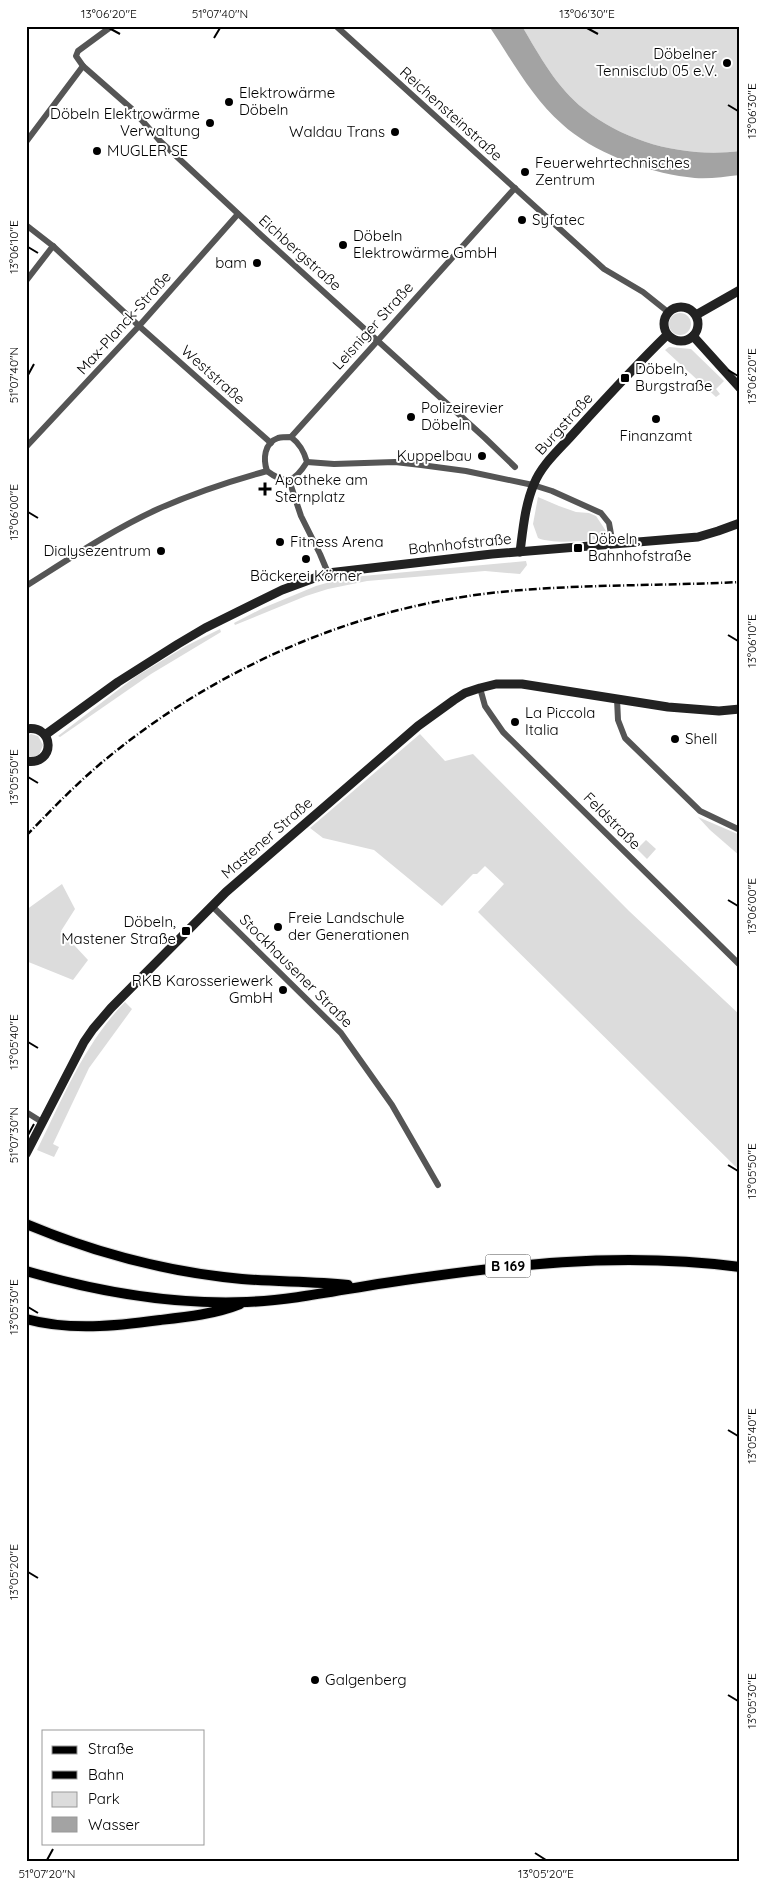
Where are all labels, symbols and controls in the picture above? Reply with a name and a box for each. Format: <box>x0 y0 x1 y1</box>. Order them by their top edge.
text: 13°06'20"E <box>81 6 137 21</box>
text: 51°07'40"N <box>192 6 248 21</box>
text: 13°06'30"E <box>559 6 615 21</box>
place label: Döbelner Tennisclub 05 e.V. <box>596 44 717 80</box>
marker: Döbelner Tennisclub 05 e.V. <box>721 57 733 69</box>
street label: Reichensteinstraße <box>396 62 507 165</box>
place label: Elektrowärme Döbeln <box>239 83 335 119</box>
text: 13°06'30"E <box>744 83 759 139</box>
marker: Elektrowärme Döbeln <box>223 96 235 108</box>
place label: Döbeln Elektrowärme Verwaltung <box>50 104 200 140</box>
marker: Döbeln Elektrowärme Verwaltung <box>204 117 216 129</box>
place label: Waldau Trans <box>289 122 385 141</box>
marker: Waldau Trans <box>389 126 401 138</box>
place label: MUGLER SE <box>107 141 188 160</box>
marker: MUGLER SE <box>91 145 103 157</box>
place label: Feuerwehrtechnisches Zentrum <box>535 153 690 189</box>
marker: Feuerwehrtechnisches Zentrum <box>519 166 531 178</box>
place label: Syfatec <box>532 210 585 229</box>
street label: Eichbergstraße <box>255 211 346 295</box>
marker: Syfatec <box>516 214 528 226</box>
text: 13°06'10"E <box>6 220 21 274</box>
place label: Döbeln Elektrowärme GmbH <box>353 226 497 262</box>
marker: Döbeln Elektrowärme GmbH <box>337 239 349 251</box>
place label: bam <box>215 253 247 272</box>
marker: bam <box>251 257 263 269</box>
street label: Max-Planck-Straße <box>72 267 175 378</box>
street label: Leisniger Straße <box>328 278 417 374</box>
street label: Weststraße <box>177 341 249 408</box>
text: 51°07'40"N <box>6 347 21 403</box>
text: 13°06'20"E <box>744 348 759 404</box>
place label: Döbeln, Burgstraße <box>635 359 712 395</box>
marker: Döbeln, Burgstraße <box>619 372 631 384</box>
street label: Burgstraße <box>531 389 597 459</box>
place label: Polizeirevier Döbeln <box>421 398 504 434</box>
marker: Polizeirevier Döbeln <box>405 411 417 423</box>
marker: Finanzamt <box>650 413 662 425</box>
place label: Finanzamt <box>619 426 693 445</box>
place label: Kuppelbau <box>397 446 472 465</box>
marker: Kuppelbau <box>476 450 488 462</box>
place label: Apotheke am Sternplatz <box>275 470 368 506</box>
marker: Apotheke am Sternplatz <box>259 483 271 495</box>
text: 13°06'00"E <box>6 484 21 540</box>
street label: Bahnhofstraße <box>408 529 512 558</box>
place label: Döbeln, Bahnhofstraße <box>588 529 691 565</box>
place label: Fitness Arena <box>290 532 383 551</box>
marker: Fitness Arena <box>274 536 286 548</box>
place label: Dialysezentrum <box>44 541 151 560</box>
marker: Döbeln, Bahnhofstraße <box>572 542 584 554</box>
marker: Dialysezentrum <box>155 545 167 557</box>
marker: Bäckerei Körner <box>300 553 312 565</box>
place label: Bäckerei Körner <box>250 566 362 585</box>
text: 13°06'10"E <box>744 614 759 668</box>
place label: La Piccola Italia <box>525 703 595 739</box>
marker: La Piccola Italia <box>509 716 521 728</box>
place label: Shell <box>685 729 717 748</box>
marker: Shell <box>669 733 681 745</box>
text: 13°05'50"E <box>6 749 21 805</box>
street label: Feldstraße <box>580 788 645 853</box>
street label: Mastener Straße <box>217 793 316 882</box>
text: 13°06'00"E <box>744 878 759 934</box>
place label: Freie Landschule der Generationen <box>288 908 409 944</box>
street label: Stockhausener Straße <box>236 910 357 1031</box>
place label: Döbeln, Mastener Straße <box>61 912 176 948</box>
marker: Freie Landschule der Generationen <box>272 921 284 933</box>
marker: Döbeln, Mastener Straße <box>180 925 192 937</box>
place label: RKB Karosseriewerk GmbH <box>132 971 273 1007</box>
marker: RKB Karosseriewerk GmbH <box>277 984 289 996</box>
text: 13°05'40"E <box>6 1014 21 1070</box>
text: 51°07'30"N <box>6 1107 21 1163</box>
text: 13°05'50"E <box>744 1143 759 1199</box>
road number: B 169 <box>486 1254 530 1278</box>
text: 13°05'30"E <box>6 1279 21 1335</box>
text: 13°05'40"E <box>744 1408 759 1464</box>
text: 13°05'20"E <box>6 1544 21 1600</box>
place label: Galgenberg <box>325 1670 407 1689</box>
text: 13°05'30"E <box>744 1673 759 1729</box>
marker: Galgenberg <box>309 1674 321 1686</box>
legend <box>42 1730 205 1844</box>
text: Straße <box>88 1739 134 1758</box>
text: Bahn <box>88 1765 124 1784</box>
text: Park <box>88 1789 120 1808</box>
text: Wasser <box>88 1815 140 1834</box>
text: 51°07'20"N <box>18 1866 76 1881</box>
text: 13°05'20"E <box>518 1866 574 1881</box>

